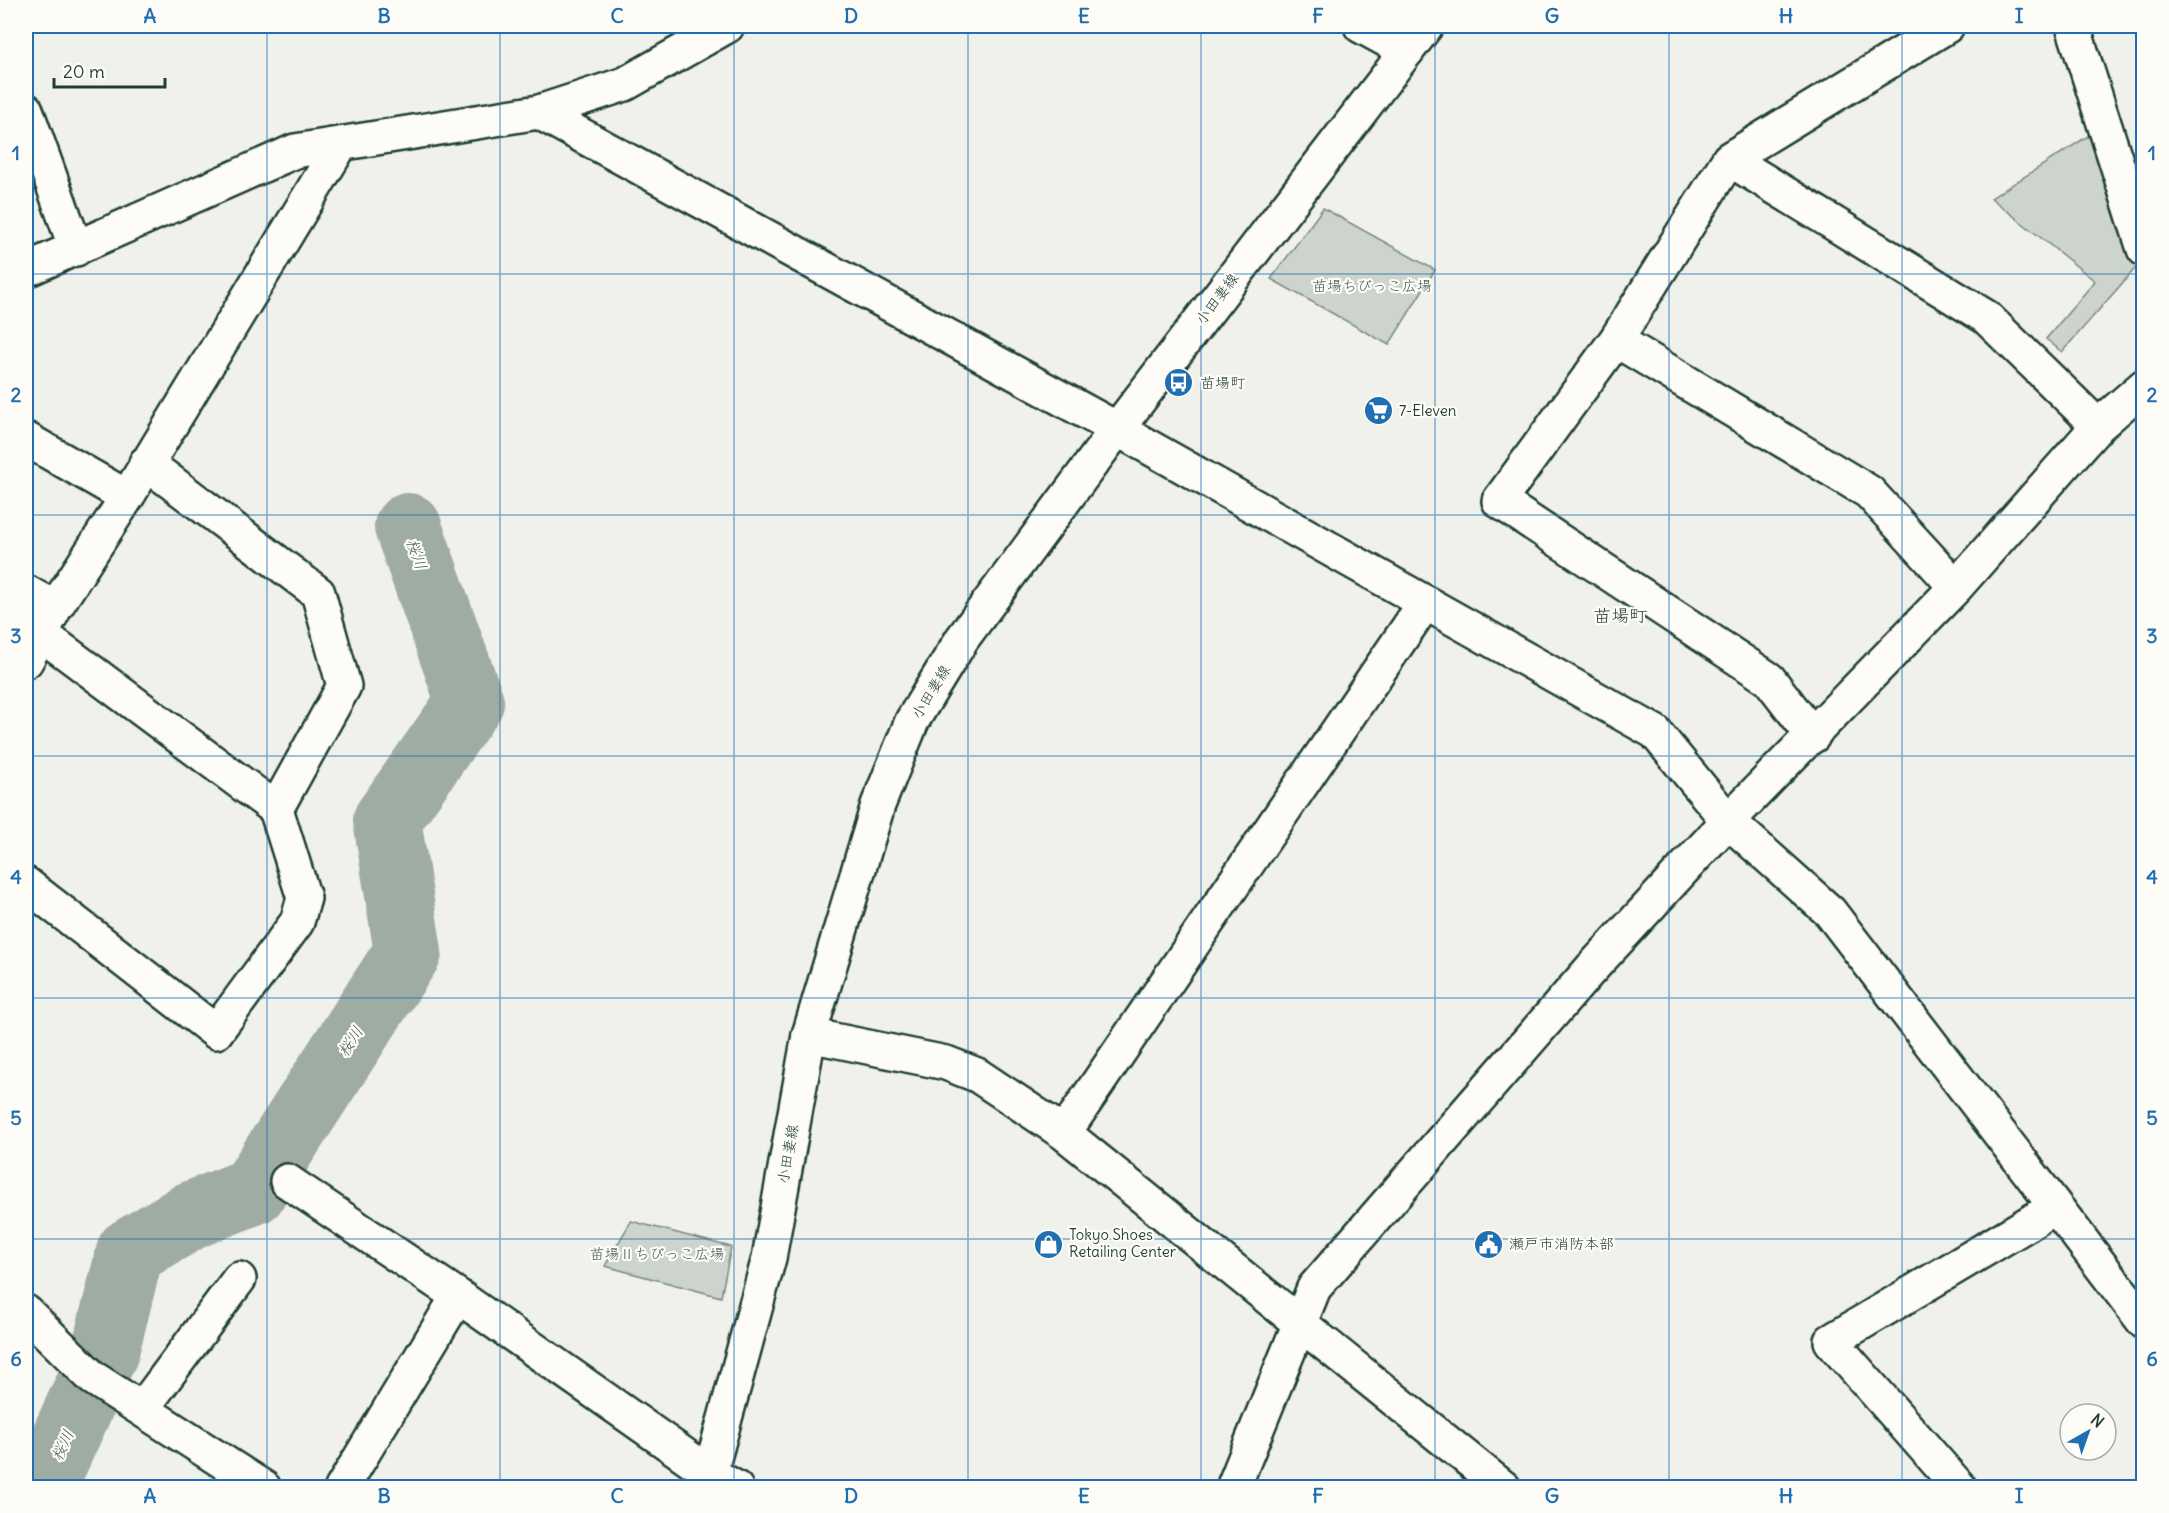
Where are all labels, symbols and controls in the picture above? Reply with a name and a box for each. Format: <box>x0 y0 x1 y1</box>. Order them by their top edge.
text: A <box>144 3 157 28</box>
text: B <box>377 3 391 28</box>
text: C <box>610 3 624 28</box>
text: D <box>844 3 858 28</box>
text: E <box>1078 3 1090 28</box>
text: F <box>1312 3 1324 28</box>
text: G <box>1545 3 1559 28</box>
text: H <box>1779 3 1793 28</box>
text: I <box>2015 3 2024 28</box>
scale bar <box>54 51 165 89</box>
text: 20 m <box>63 60 105 83</box>
text: 1 <box>12 140 20 165</box>
text: 1 <box>2148 140 2156 165</box>
street label: 小田妻線 <box>1191 269 1242 328</box>
park label: 苗場ちびっこ広場 <box>1312 276 1432 295</box>
bus stop icon: 苗場町 <box>1163 367 1195 399</box>
place label: 苗場町 <box>1200 373 1246 392</box>
text: 2 <box>11 382 22 407</box>
text: 2 <box>2147 382 2158 407</box>
supermarket icon: 7-Eleven <box>1362 395 1394 427</box>
place label: 7-Eleven <box>1399 401 1457 420</box>
water label: 桜川 <box>402 536 432 572</box>
district label: 苗場町 <box>1593 604 1647 627</box>
text: 3 <box>10 623 22 648</box>
text: 3 <box>2146 623 2158 648</box>
street label: 小田妻線 <box>907 661 954 722</box>
text: 4 <box>10 864 22 889</box>
text: 4 <box>2146 864 2158 889</box>
water label: 桜川 <box>333 1022 367 1060</box>
text: 5 <box>10 1105 22 1130</box>
text: 5 <box>2146 1105 2158 1130</box>
street label: 小田妻線 <box>773 1123 802 1185</box>
place label: Tokyo Shoes Retailing Center <box>1069 1225 1176 1261</box>
shop icon: Tokyo Shoes Retailing Center <box>1032 1228 1064 1260</box>
public building icon: 瀬戸市消防本部 <box>1472 1228 1504 1260</box>
place label: 瀬戸市消防本部 <box>1509 1234 1614 1253</box>
park label: 苗場Ⅱちびっこ広場 <box>589 1244 725 1263</box>
text: 6 <box>10 1346 22 1371</box>
text: 6 <box>2146 1346 2158 1371</box>
north arrow <box>2058 1402 2118 1462</box>
text: N <box>2087 1409 2108 1432</box>
water label: 桜川 <box>46 1426 78 1464</box>
text: A <box>144 1483 157 1508</box>
text: B <box>377 1483 391 1508</box>
text: C <box>610 1483 624 1508</box>
text: D <box>844 1483 858 1508</box>
text: E <box>1078 1483 1090 1508</box>
text: F <box>1312 1483 1324 1508</box>
text: G <box>1545 1483 1559 1508</box>
text: H <box>1779 1483 1793 1508</box>
text: I <box>2015 1483 2024 1508</box>

